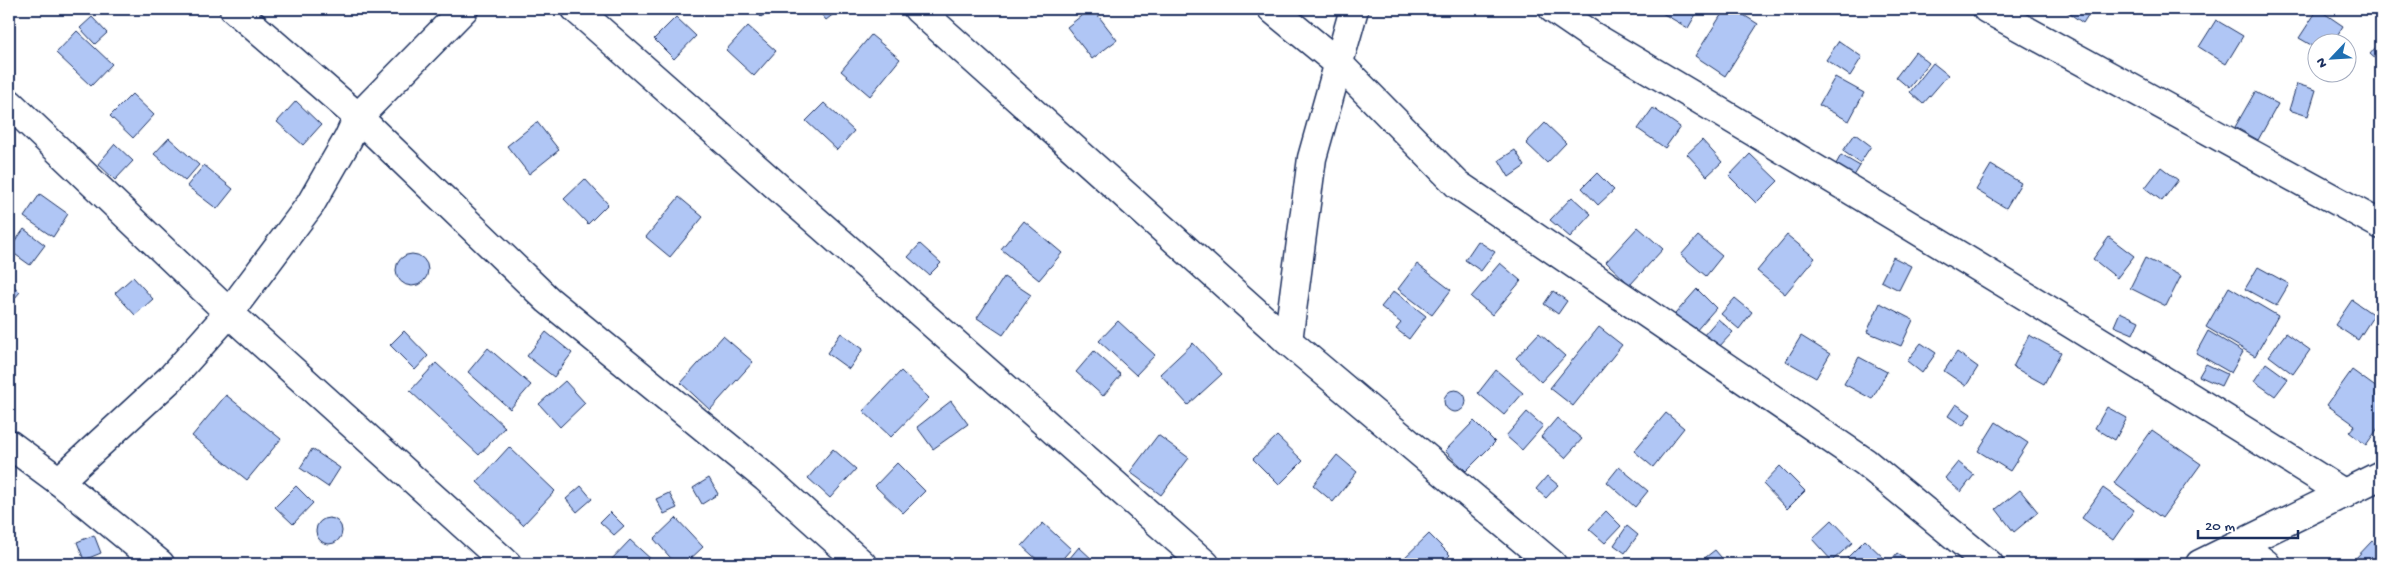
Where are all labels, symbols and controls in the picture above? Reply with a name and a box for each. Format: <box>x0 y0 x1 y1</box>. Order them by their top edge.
north arrow <box>2308 32 2358 82</box>
text: N <box>2313 55 2332 70</box>
scale bar <box>2198 508 2298 540</box>
text: 20 m <box>2205 518 2235 536</box>

